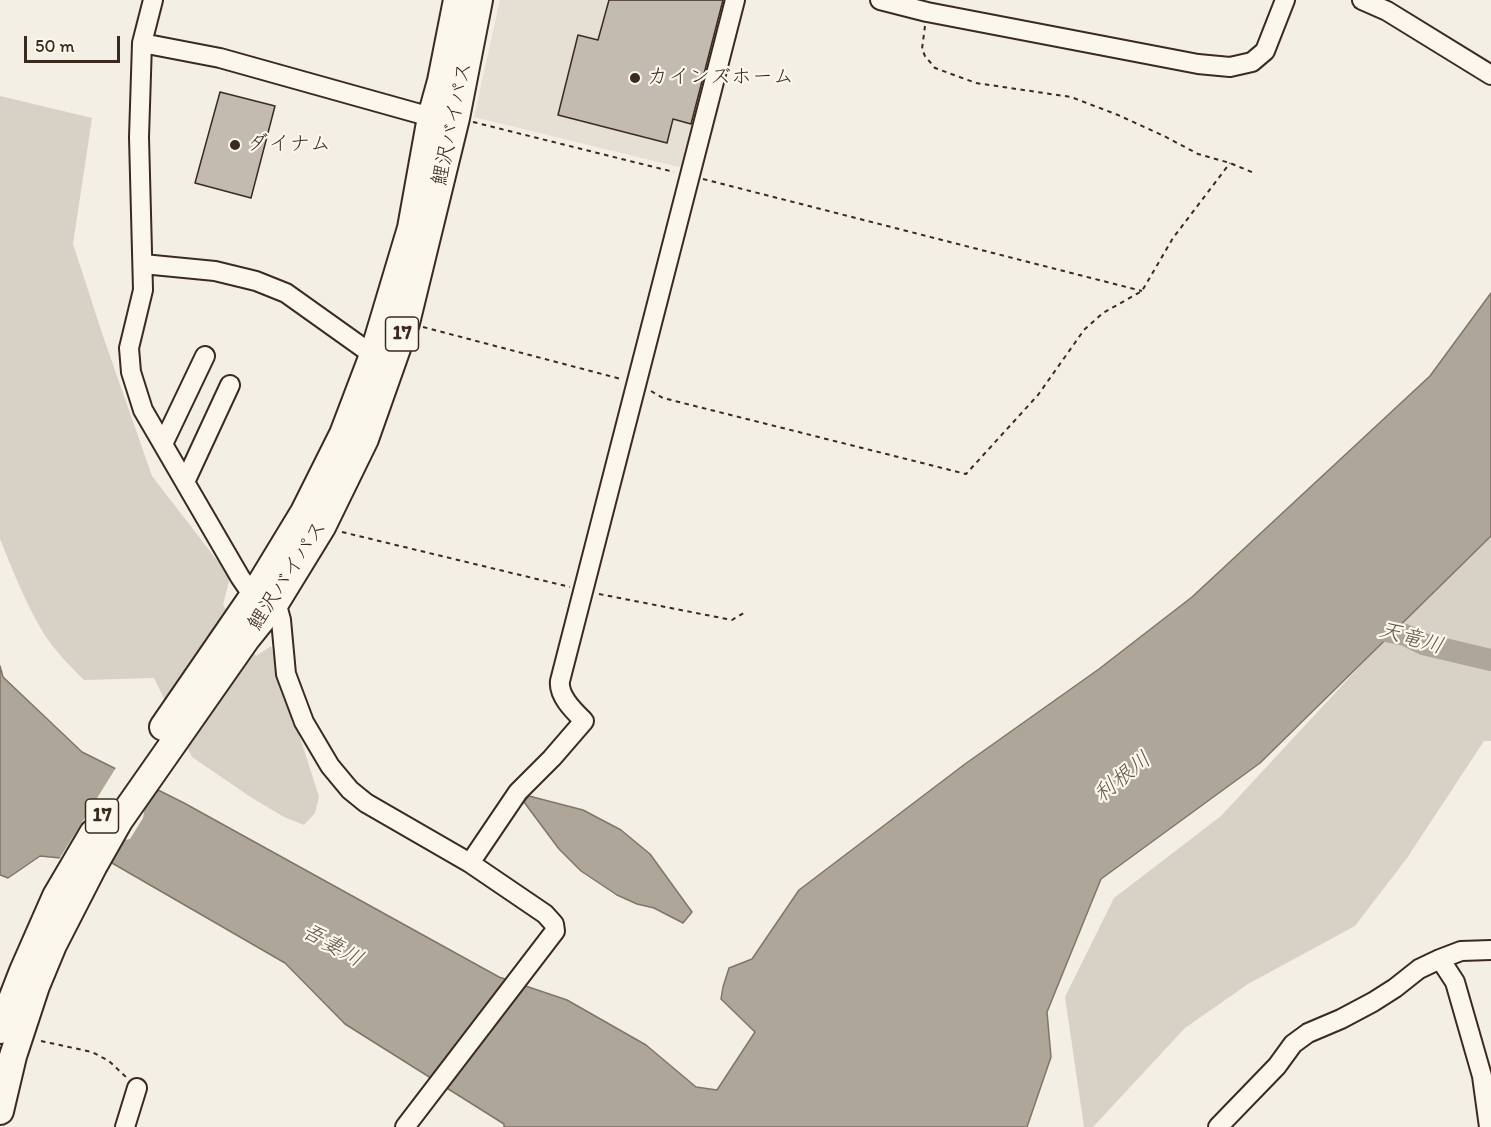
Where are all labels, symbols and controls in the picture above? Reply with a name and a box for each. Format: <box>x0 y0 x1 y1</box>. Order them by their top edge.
scale bar <box>27 24 123 62</box>
text: 50 m <box>35 35 75 57</box>
street label: 鯉沢バイパス <box>428 60 478 188</box>
place label: カインズホーム <box>647 65 794 91</box>
marker: カインズホーム <box>628 71 642 85</box>
place label: ダイナム <box>247 132 331 158</box>
marker: ダイナム <box>228 138 242 152</box>
road number: 17 <box>386 317 418 351</box>
street label: 鯉沢バイパス <box>243 516 333 636</box>
water label: 天竜川 <box>1376 617 1446 661</box>
water label: 利根川 <box>1089 747 1157 809</box>
road number: 17 <box>86 799 118 833</box>
water label: 吾妻川 <box>297 918 367 974</box>

